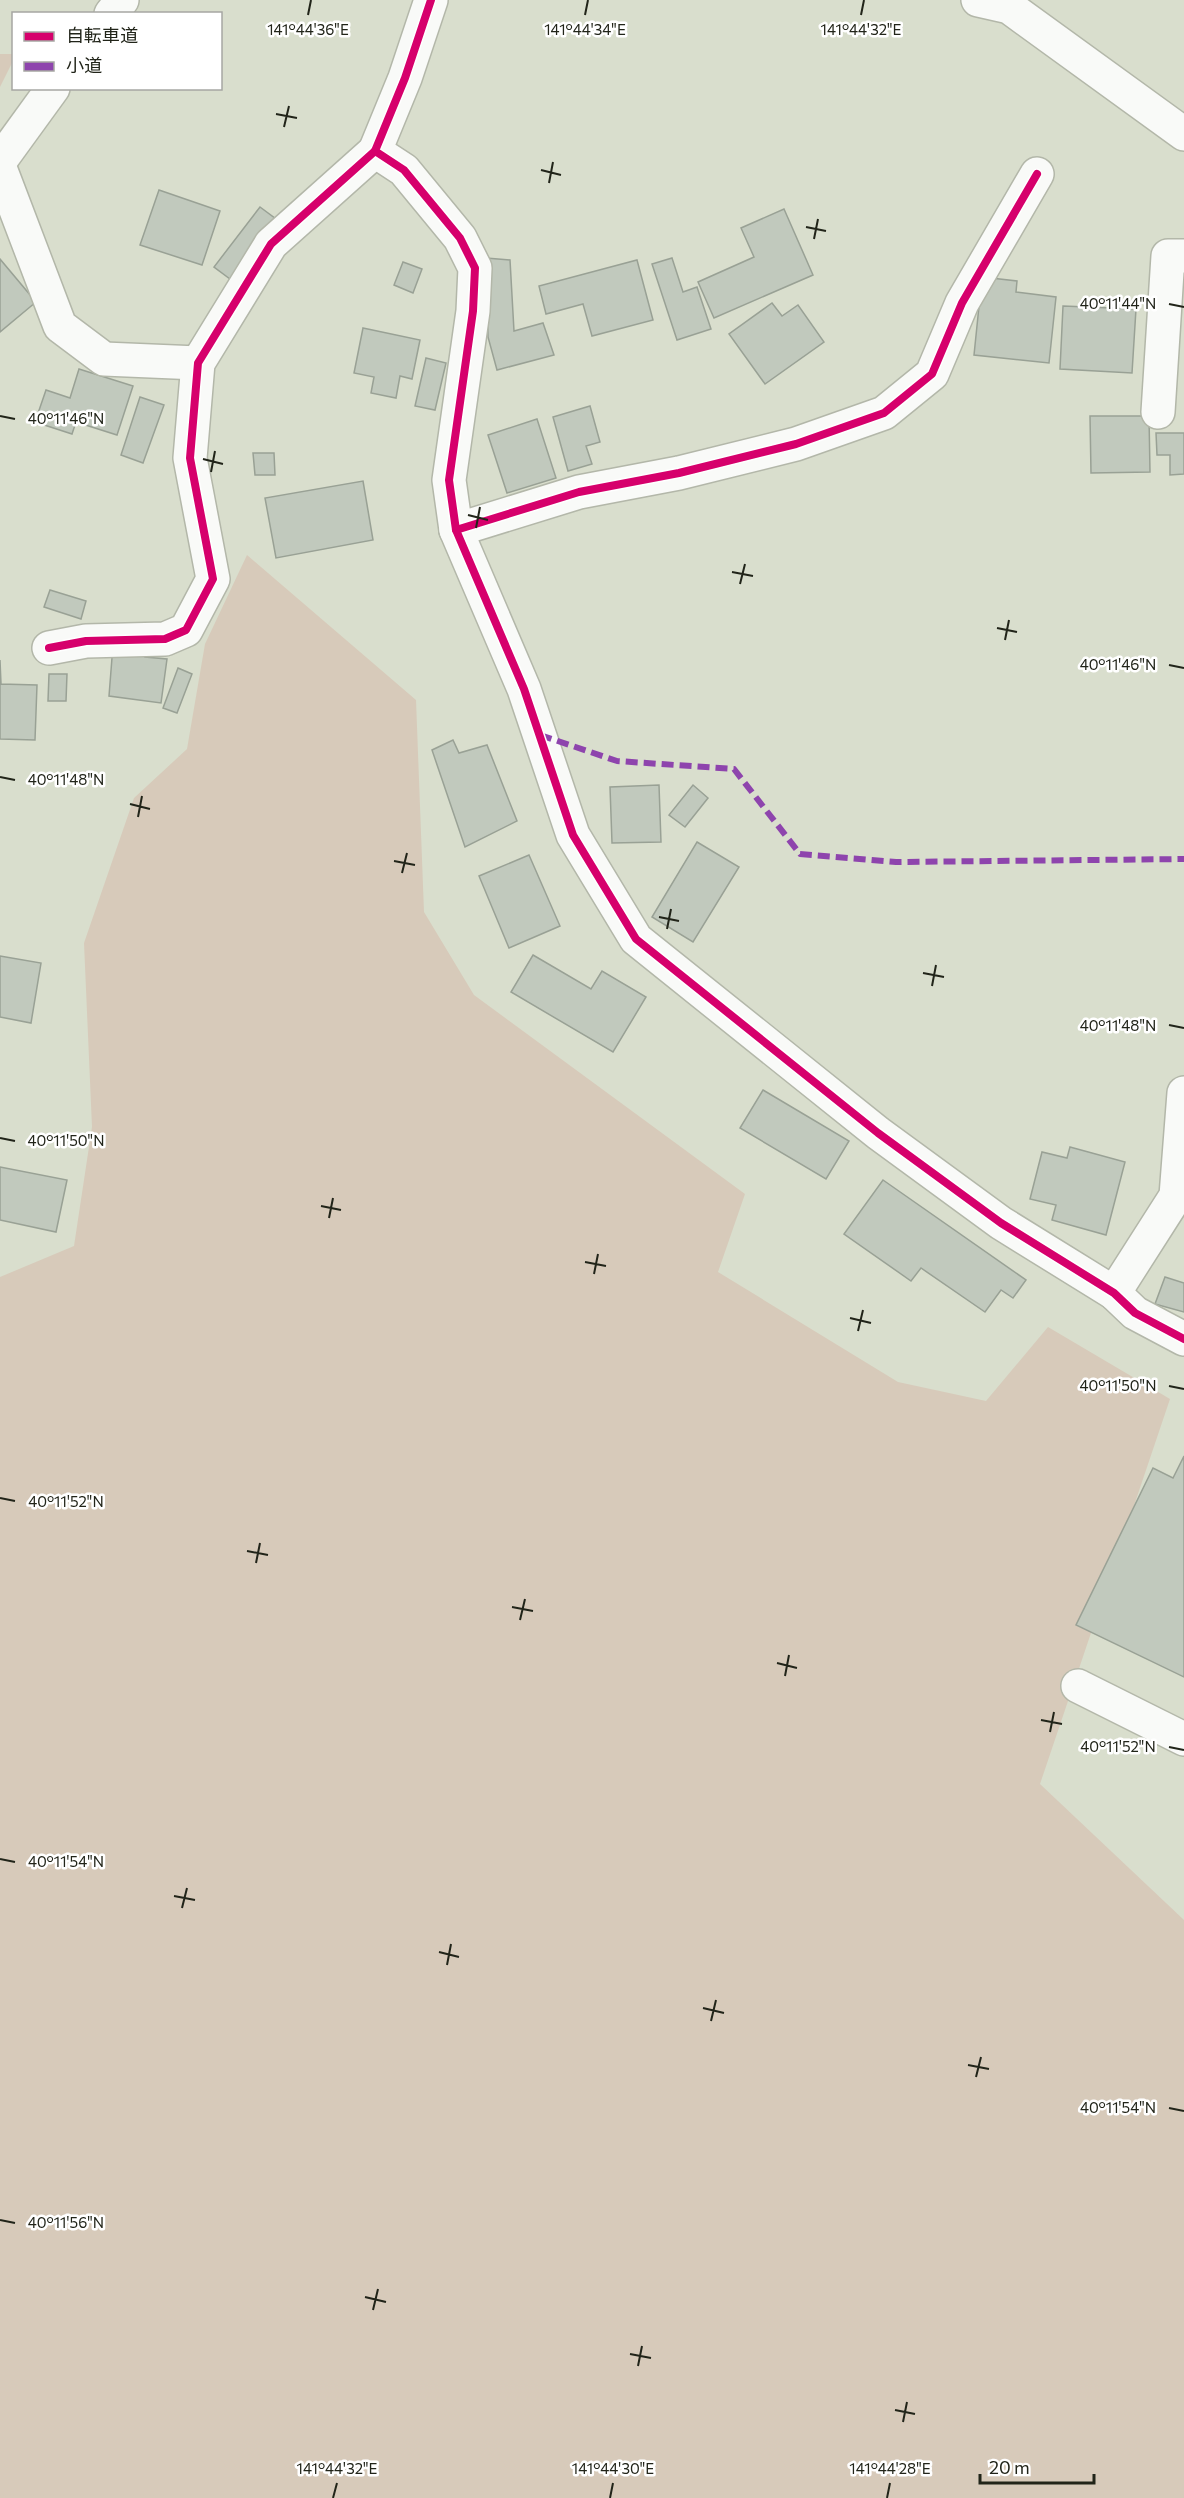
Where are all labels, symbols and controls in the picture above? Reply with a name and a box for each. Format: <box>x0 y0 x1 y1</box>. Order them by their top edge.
legend <box>12 12 222 90</box>
text: 141°44'36"E <box>267 20 349 38</box>
text: 141°44'34"E <box>544 20 626 38</box>
text: 141°44'32"E <box>821 20 902 38</box>
text: 自転車道 <box>66 24 138 46</box>
text: 小道 <box>66 54 102 76</box>
text: 40°11'44"N <box>1080 294 1156 312</box>
text: 40°11'46"N <box>28 409 104 427</box>
text: 40°11'46"N <box>1080 655 1156 673</box>
text: 40°11'48"N <box>28 770 104 788</box>
text: 40°11'48"N <box>1080 1016 1156 1034</box>
text: 40°11'50"N <box>28 1131 104 1149</box>
text: 40°11'50"N <box>1080 1376 1156 1394</box>
text: 40°11'52"N <box>28 1492 104 1510</box>
text: 40°11'52"N <box>1080 1737 1156 1755</box>
text: 40°11'54"N <box>28 1852 104 1870</box>
text: 40°11'54"N <box>1080 2098 1156 2116</box>
text: 40°11'56"N <box>28 2213 104 2231</box>
scale bar <box>980 2447 1094 2485</box>
text: 20 m <box>989 2456 1030 2478</box>
text: 141°44'32"E <box>297 2459 378 2477</box>
text: 141°44'30"E <box>572 2459 654 2477</box>
text: 141°44'28"E <box>849 2459 931 2477</box>

